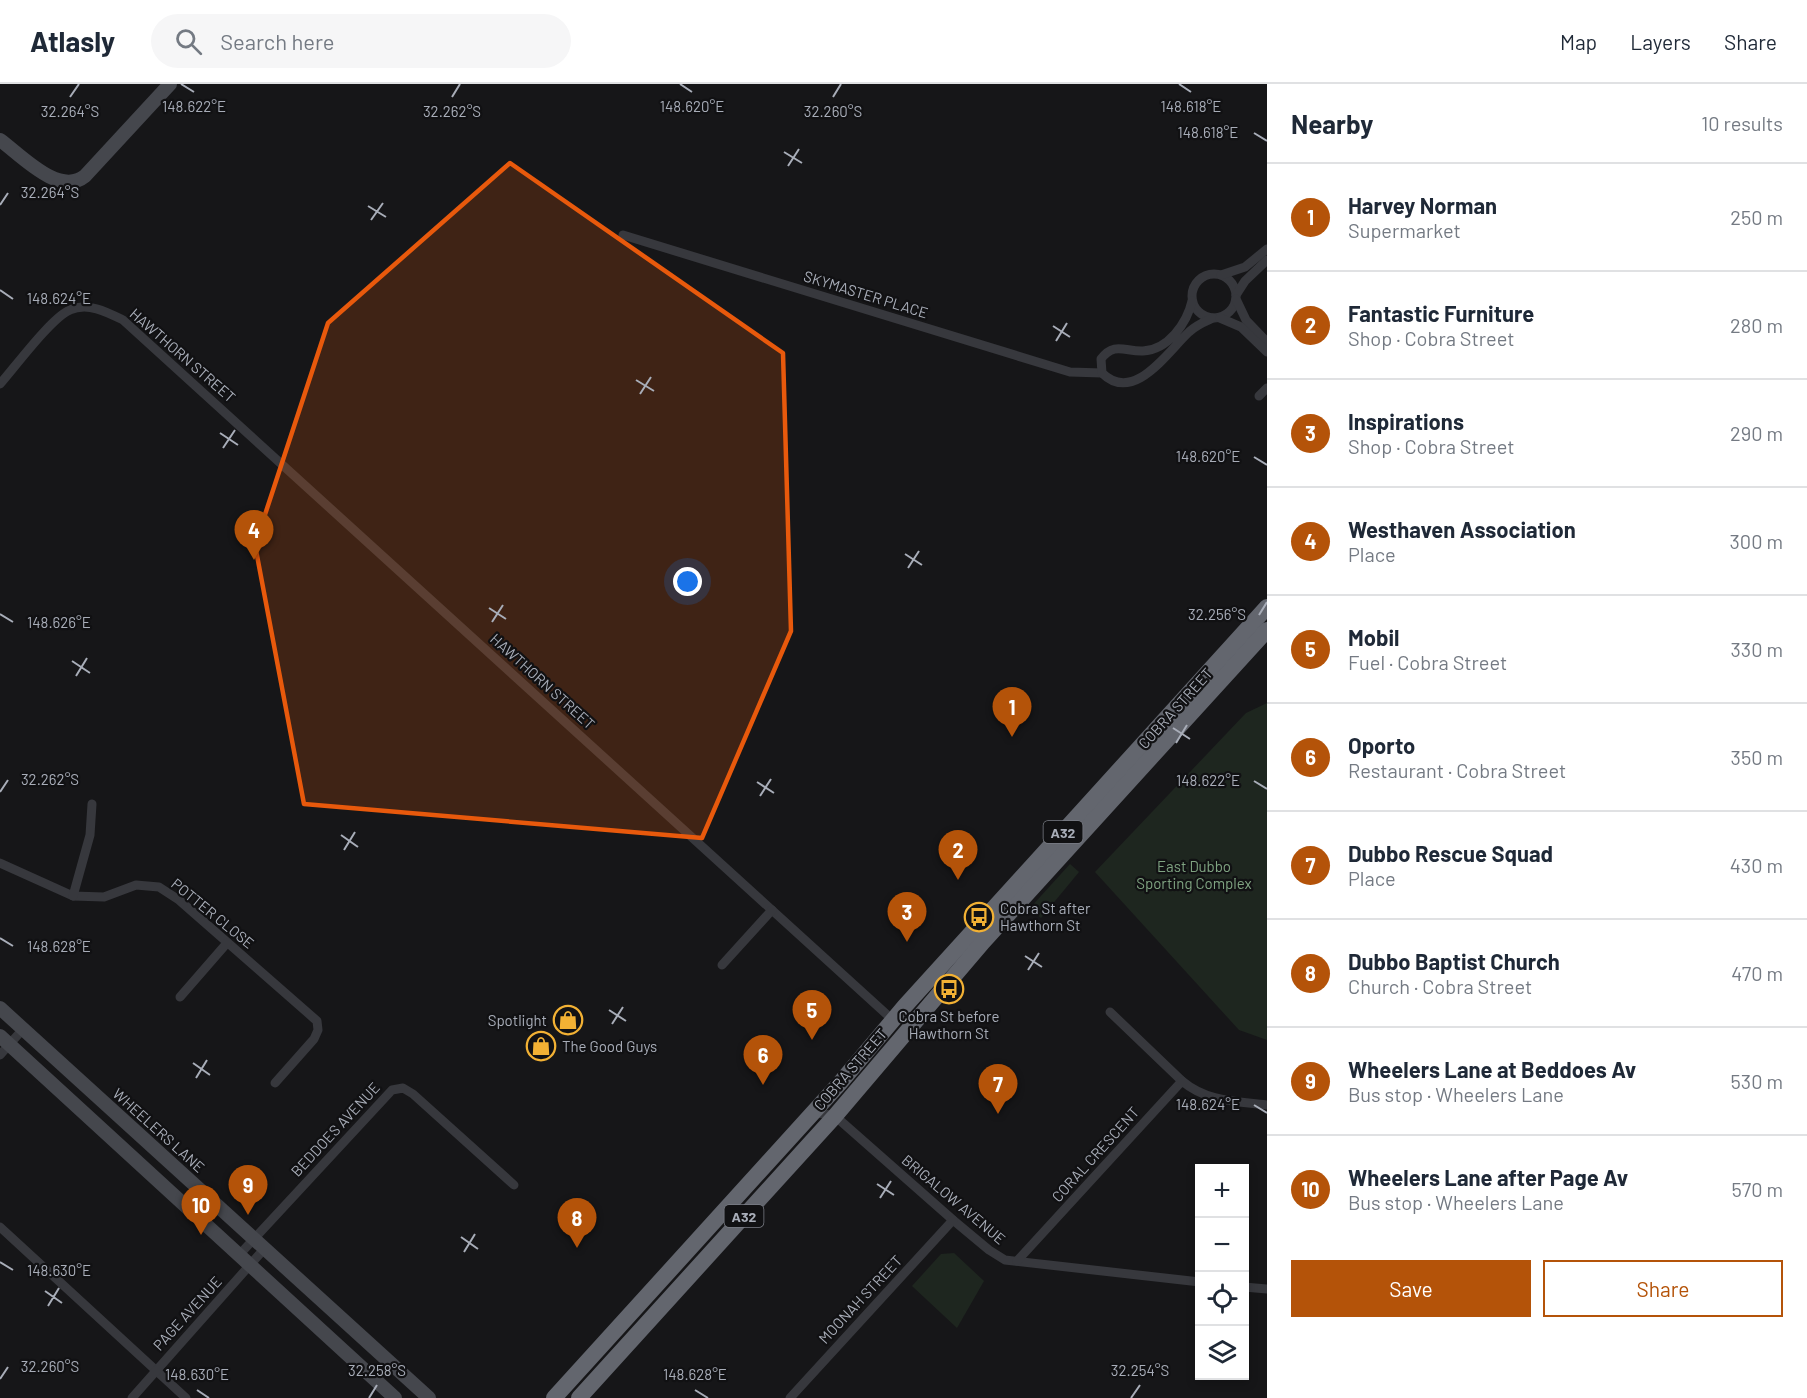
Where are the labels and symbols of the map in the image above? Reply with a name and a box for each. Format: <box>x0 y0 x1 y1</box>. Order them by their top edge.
text: 148.622°E <box>162 97 226 115</box>
text: 148.620°E <box>660 97 724 115</box>
text: 148.618°E <box>1161 97 1221 115</box>
text: 32.264°S <box>41 102 99 120</box>
text: 32.262°S <box>423 102 481 120</box>
text: 32.260°S <box>804 102 862 120</box>
text: 148.618°E <box>1178 123 1238 141</box>
text: 32.264°S <box>21 183 79 201</box>
street label: SKYMASTER PLACE <box>802 267 930 321</box>
text: 148.624°E <box>27 289 91 307</box>
street label: HAWTHORN STREET <box>126 304 240 406</box>
text: 148.620°E <box>1176 447 1240 465</box>
pin: 4 <box>234 510 274 560</box>
your location <box>673 567 702 596</box>
text: 32.256°S <box>1188 605 1246 623</box>
text: 148.626°E <box>27 613 91 631</box>
street label: HAWTHORN STREET <box>487 629 599 733</box>
street label: COBRA STREET <box>1134 664 1216 752</box>
pin: 1 <box>992 688 1032 737</box>
text: 32.262°S <box>21 770 79 788</box>
text: 148.622°E <box>1176 771 1240 789</box>
road number: A32 <box>1044 821 1082 843</box>
pin: 2 <box>938 830 978 880</box>
park label: East Dubbo Sporting Complex <box>1136 857 1252 892</box>
street label: POTTER CLOSE <box>168 874 258 952</box>
pin: 3 <box>888 892 926 942</box>
place label: Cobra St after Hawthorn St <box>1000 899 1091 934</box>
bus stop icon: Cobra St after Hawthorn St <box>963 901 995 933</box>
text: 148.628°E <box>27 937 91 955</box>
bus stop icon: Cobra St before Hawthorn St <box>933 973 965 1005</box>
pin: 5 <box>792 990 832 1040</box>
shop icon: Spotlight <box>552 1004 584 1036</box>
place label: Cobra St before Hawthorn St <box>899 1007 999 1042</box>
place label: Spotlight <box>488 1011 547 1029</box>
street label: COBRA STREET <box>810 1024 890 1114</box>
shop icon: The Good Guys <box>525 1030 557 1062</box>
pin: 6 <box>744 1036 783 1085</box>
place label: The Good Guys <box>562 1037 657 1055</box>
pin: 7 <box>978 1064 1018 1114</box>
street label: BEDDOES AVENUE <box>287 1078 383 1180</box>
street label: WHEELERS LANE <box>110 1084 208 1176</box>
text: 148.624°E <box>1176 1095 1240 1113</box>
street label: CORAL CRESCENT <box>1048 1103 1142 1205</box>
street label: BRIGALOW AVENUE <box>899 1150 1009 1248</box>
pin: 9 <box>228 1166 268 1215</box>
pin: 10 <box>182 1186 220 1235</box>
pin: 8 <box>558 1198 596 1248</box>
road number: A32 <box>724 1205 764 1227</box>
street label: MOONAH STREET <box>814 1251 906 1347</box>
text: 148.630°E <box>27 1261 91 1279</box>
street label: PAGE AVENUE <box>149 1272 225 1354</box>
text: 32.260°S <box>21 1357 79 1375</box>
text: 32.258°S <box>348 1361 406 1379</box>
text: 32.254°S <box>1111 1361 1169 1379</box>
text: 148.630°E <box>165 1365 229 1383</box>
text: 148.628°E <box>663 1365 727 1383</box>

